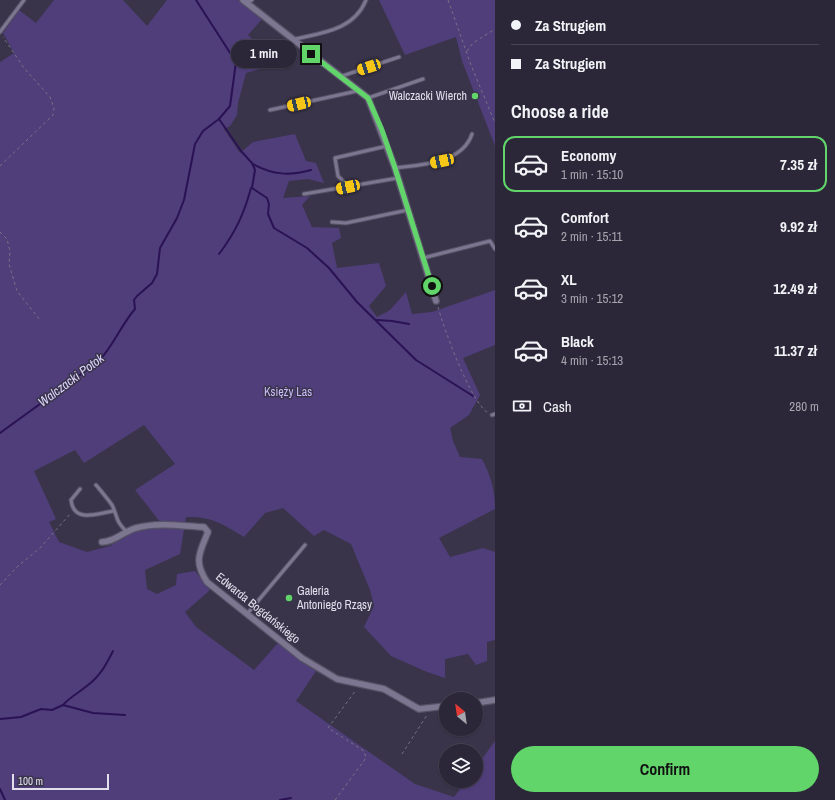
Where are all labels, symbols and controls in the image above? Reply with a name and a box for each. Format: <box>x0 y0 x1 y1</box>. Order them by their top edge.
text: Za Strugiem <box>535 15 606 36</box>
callout: 1 min <box>231 40 297 68</box>
text: 1 min <box>250 45 278 62</box>
route end <box>302 45 320 63</box>
text: Za Strugiem <box>535 53 606 74</box>
car <box>356 58 382 76</box>
place label: Walczacki Wierch <box>389 88 467 104</box>
marker: Walczacki Wierch <box>470 91 480 101</box>
car <box>286 95 312 113</box>
text: Choose a ride <box>511 99 609 124</box>
text: Economy <box>561 145 616 166</box>
icon: car <box>513 146 549 182</box>
car <box>429 153 455 169</box>
text: 7.35 zł <box>780 154 817 175</box>
text: 1 min · 15:10 <box>561 166 623 183</box>
car <box>335 179 361 195</box>
text: Comfort <box>561 207 609 228</box>
icon: car <box>513 208 549 244</box>
text: 9.92 zł <box>780 216 817 237</box>
text: 2 min · 15:11 <box>561 228 622 245</box>
text: XL <box>561 269 577 290</box>
icon: car <box>513 270 549 306</box>
route start <box>423 277 441 295</box>
text: 12.49 zł <box>773 278 817 299</box>
text: 3 min · 15:12 <box>561 290 623 307</box>
text: Black <box>561 331 594 352</box>
icon: car <box>513 332 549 368</box>
text: 11.37 zł <box>774 340 817 361</box>
water label: Walczacki Potok <box>35 349 108 410</box>
text: 4 min · 15:13 <box>561 352 623 369</box>
park label: Księży Las <box>264 384 312 400</box>
icon: cash <box>511 395 533 417</box>
text: Cash <box>543 396 572 417</box>
text: 280 m <box>789 398 819 415</box>
street label: Edwarda Bogdańskiego <box>212 569 304 647</box>
place label: Galeria Antoniego Rząsy <box>296 583 372 613</box>
marker: Galeria Antoniego Rząsy <box>284 593 294 603</box>
north arrow <box>439 692 483 736</box>
map controls <box>439 692 483 788</box>
button: layers <box>439 744 483 788</box>
button: Confirm <box>511 746 819 792</box>
scale bar <box>12 772 109 791</box>
text: 100 m <box>18 774 43 788</box>

